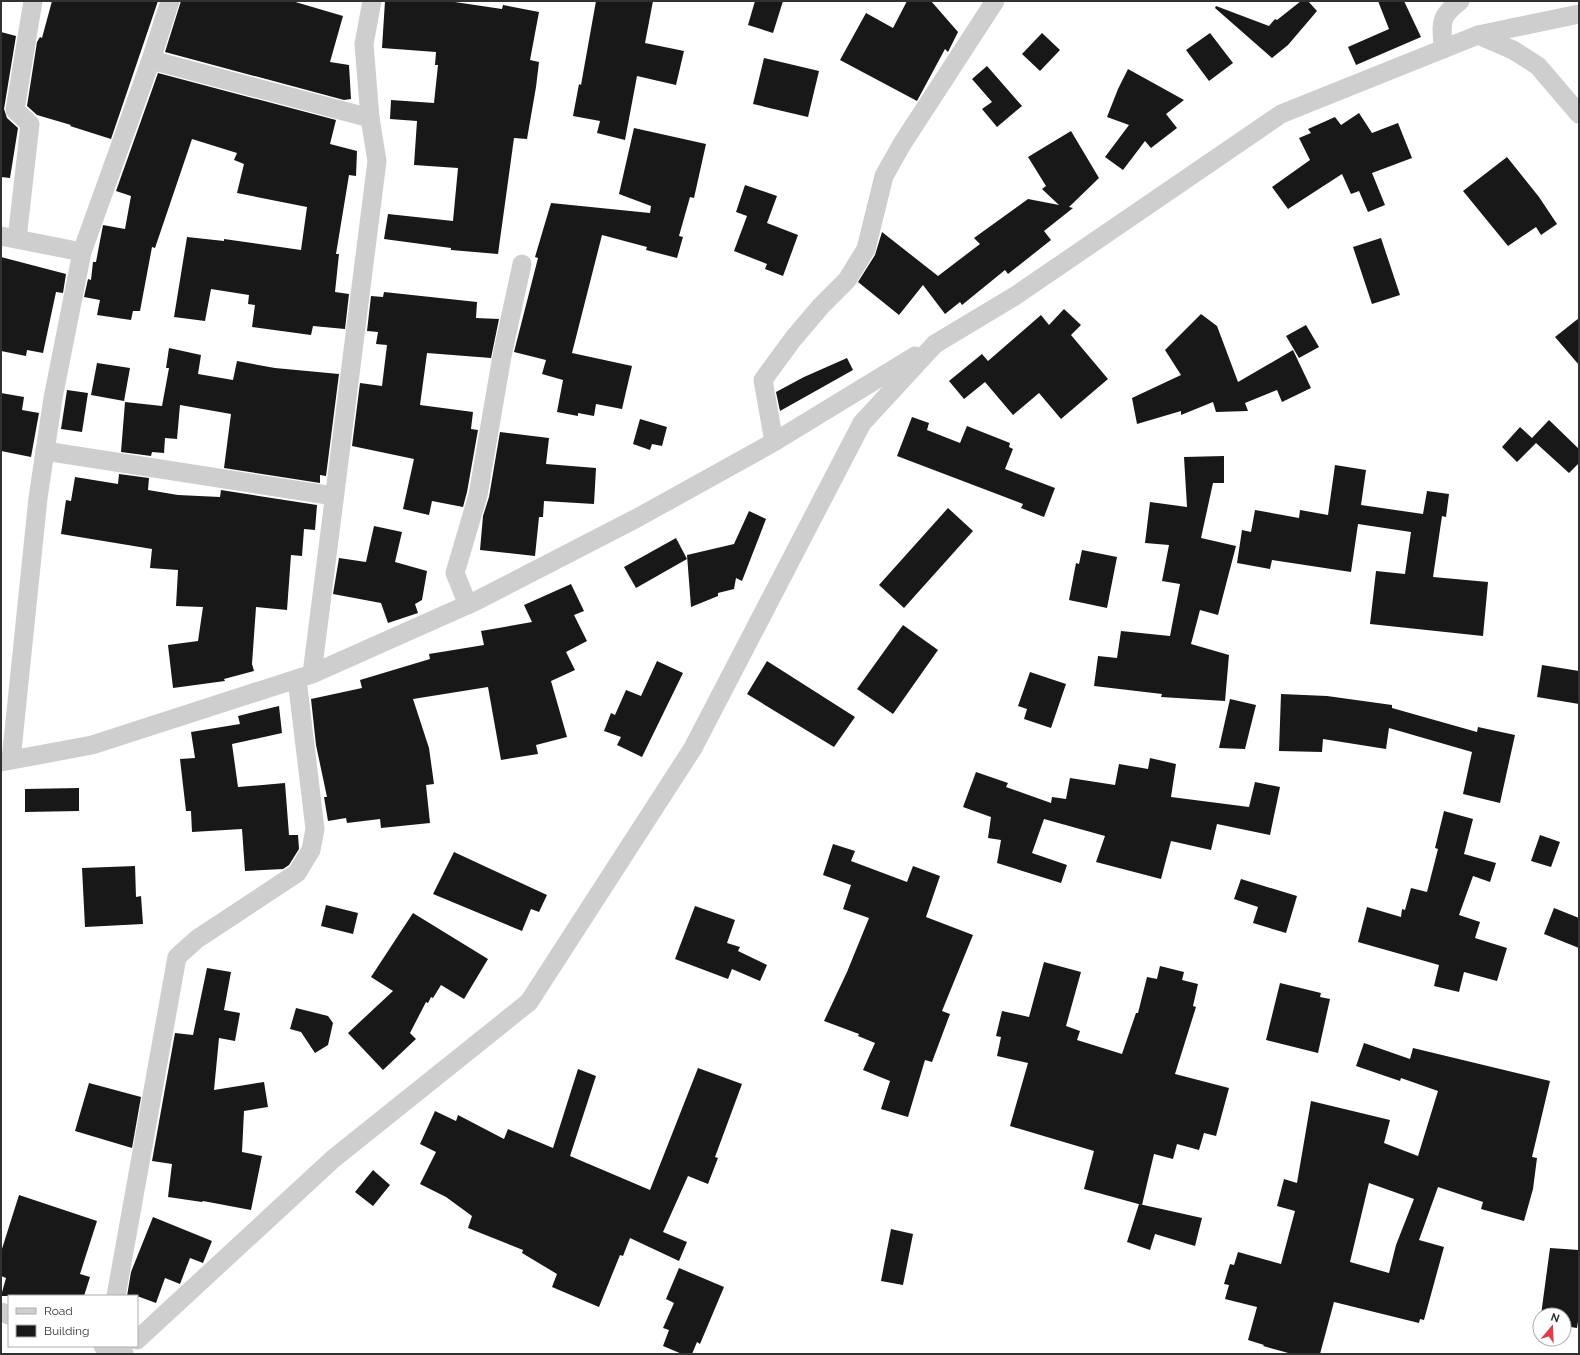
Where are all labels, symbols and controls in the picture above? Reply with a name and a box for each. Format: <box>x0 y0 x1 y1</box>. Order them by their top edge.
legend <box>8 1295 138 1347</box>
text: Road <box>44 1304 73 1318</box>
north arrow <box>1532 1307 1572 1347</box>
text: N <box>1549 1311 1561 1326</box>
text: Building <box>44 1324 90 1338</box>

